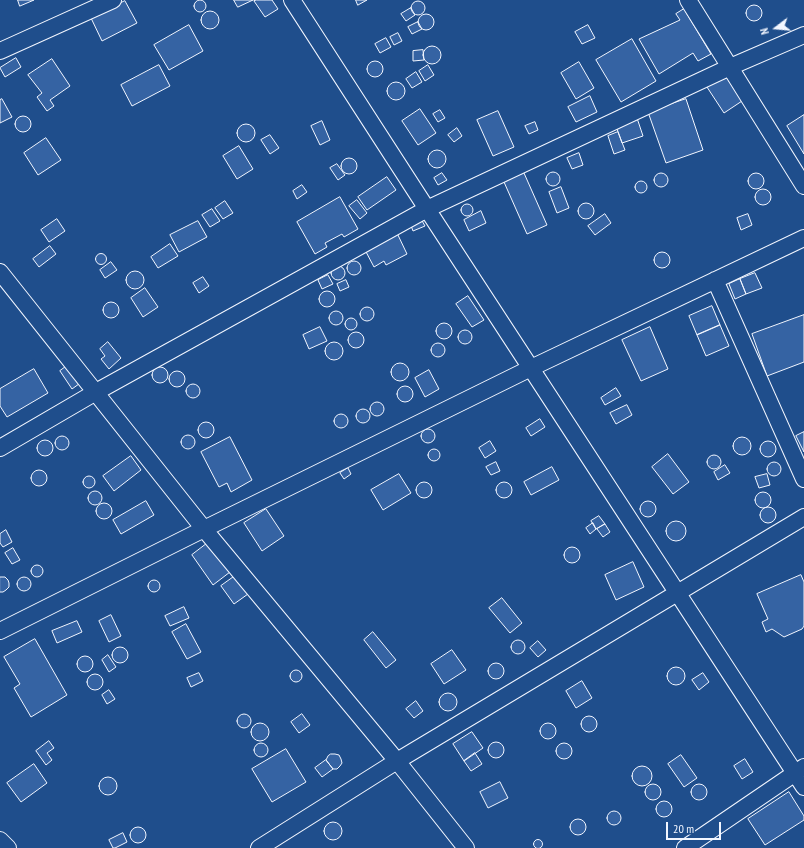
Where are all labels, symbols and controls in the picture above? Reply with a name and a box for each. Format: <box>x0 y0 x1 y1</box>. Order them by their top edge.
north arrow <box>756 8 796 48</box>
text: N <box>757 27 772 36</box>
scale bar <box>668 814 723 840</box>
text: 20 m <box>673 821 694 836</box>

